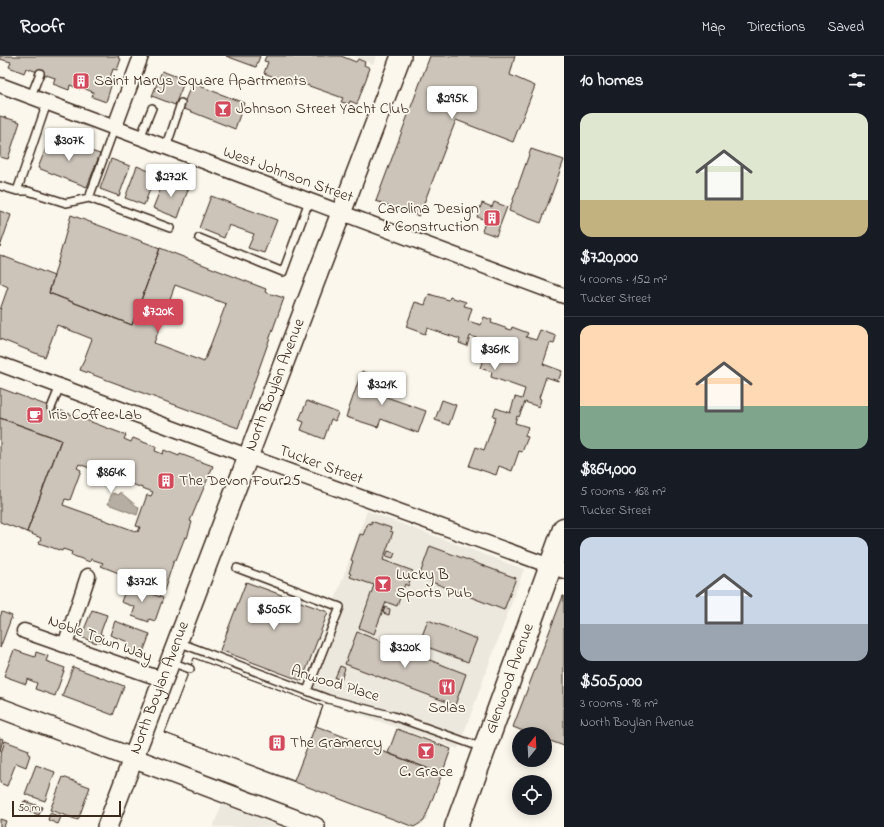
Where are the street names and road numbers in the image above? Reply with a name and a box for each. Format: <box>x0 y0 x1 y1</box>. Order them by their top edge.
street label: West Johnson Street <box>220 140 357 210</box>
street label: North Boylan Avenue <box>239 314 312 455</box>
street label: Tucker Street <box>276 439 367 492</box>
street label: Noble Town Way <box>44 609 156 669</box>
street label: North Boylan Avenue <box>124 617 196 758</box>
street label: Glenwood Avenue <box>479 619 541 737</box>
street label: Anwood Place <box>288 659 383 709</box>

